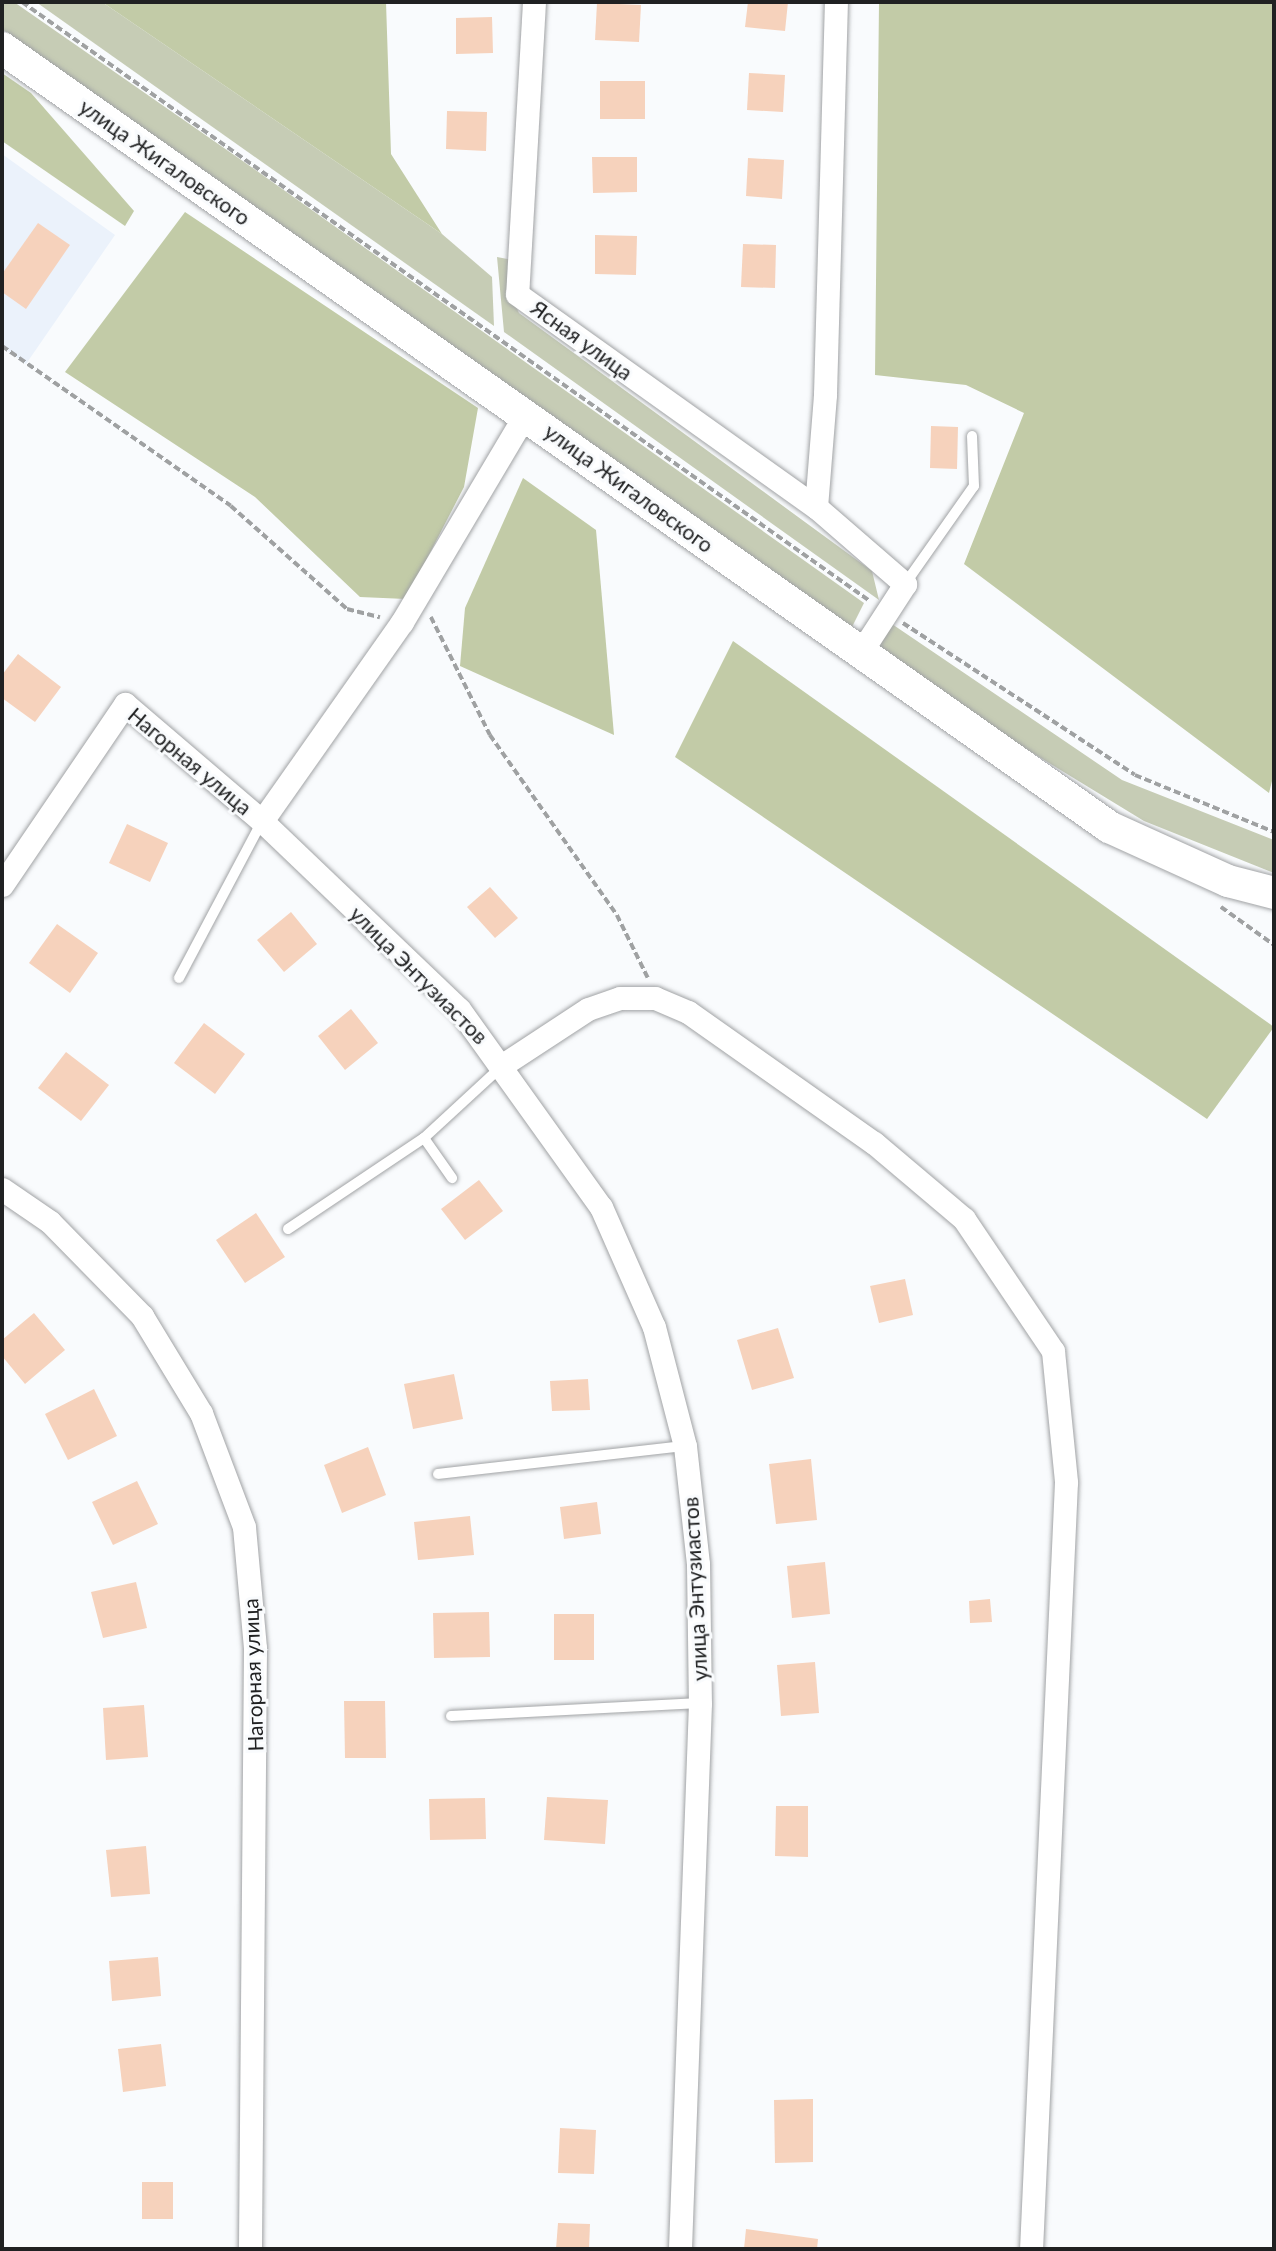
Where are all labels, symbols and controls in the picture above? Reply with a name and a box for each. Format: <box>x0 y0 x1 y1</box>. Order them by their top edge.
street label: улица Жигаловского <box>75 94 255 230</box>
street label: Ясная улица <box>526 295 638 385</box>
street label: улица Жигаловского <box>540 418 718 558</box>
street label: Нагорная улица <box>123 702 257 820</box>
street label: улица Энтузиастов <box>345 901 493 1049</box>
street label: улица Энтузиастов <box>678 1496 712 1682</box>
street label: Нагорная улица <box>238 1598 268 1752</box>

